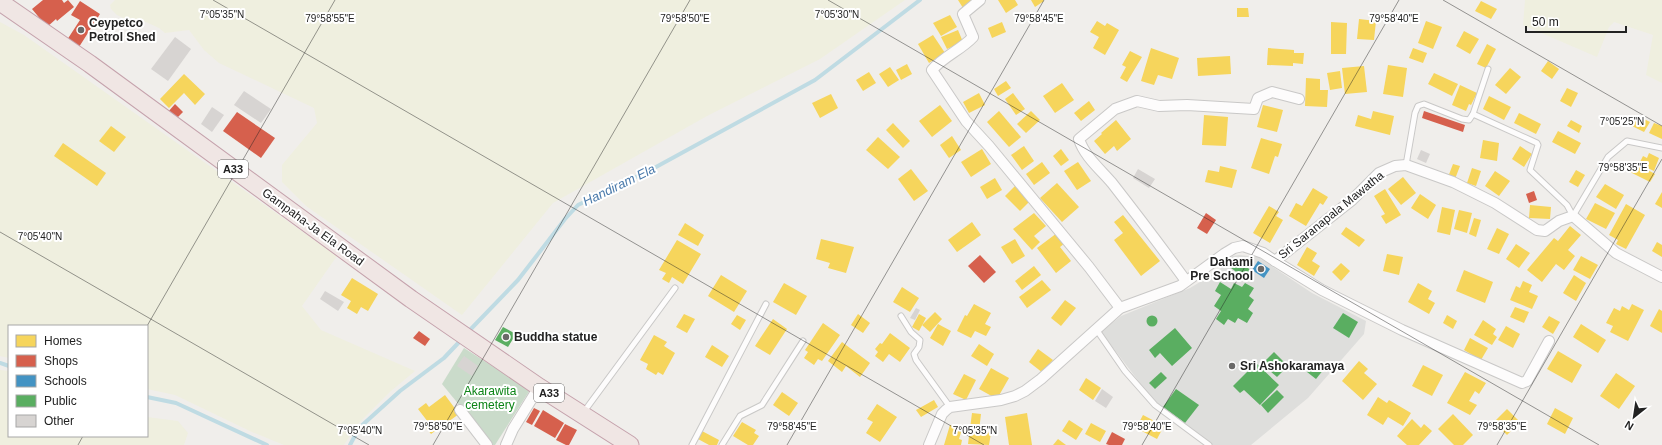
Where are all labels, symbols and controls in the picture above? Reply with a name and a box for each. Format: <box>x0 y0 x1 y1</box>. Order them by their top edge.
scale bar <box>1526 8 1626 34</box>
text: 7°05'35"N <box>200 9 244 20</box>
text: 7°05'30"N <box>815 9 859 20</box>
text: 79°58'55"E <box>305 13 355 24</box>
text: 79°58'50"E <box>660 13 710 24</box>
text: 79°58'45"E <box>1014 13 1064 24</box>
text: 79°58'40"E <box>1369 13 1419 24</box>
text: 50 m <box>1532 15 1559 29</box>
place label: Ceypetco Petrol Shed <box>89 16 156 44</box>
marker: Ceypetco Petrol Shed <box>76 25 86 35</box>
text: 7°05'25"N <box>1600 116 1644 127</box>
road number: A33 <box>218 160 248 178</box>
water label: Handiram Ela <box>580 161 658 209</box>
text: 79°58'35"E <box>1598 162 1648 173</box>
street label: Sri Saranapala Mawatha <box>1276 168 1387 262</box>
street label: Gampaha-Ja Ela Road <box>260 185 366 269</box>
text: 7°05'40"N <box>18 231 62 242</box>
place label: Dahami Pre School <box>1190 255 1253 283</box>
marker: Dahami Pre School <box>1256 264 1266 274</box>
legend <box>8 325 148 437</box>
place label: Buddha statue <box>514 330 598 344</box>
marker: Buddha statue <box>501 332 511 342</box>
text: Homes <box>44 334 82 348</box>
text: Shops <box>44 354 78 368</box>
place label: Sri Ashokaramaya <box>1240 359 1345 373</box>
marker: Sri Ashokaramaya <box>1227 361 1237 371</box>
text: Schools <box>44 374 87 388</box>
park label: Akarawita cemetery <box>464 384 517 412</box>
road number: A33 <box>534 384 564 402</box>
text: Public <box>44 394 77 408</box>
north arrow <box>1614 397 1654 437</box>
text: Other <box>44 414 74 428</box>
text: N <box>1623 418 1635 433</box>
text: 79°58'50"E <box>413 421 463 432</box>
text: 79°58'45"E <box>767 421 817 432</box>
text: 79°58'40"E <box>1122 421 1172 432</box>
text: 79°58'35"E <box>1477 421 1527 432</box>
text: 7°05'40"N <box>338 425 382 436</box>
text: 7°05'35"N <box>953 425 997 436</box>

